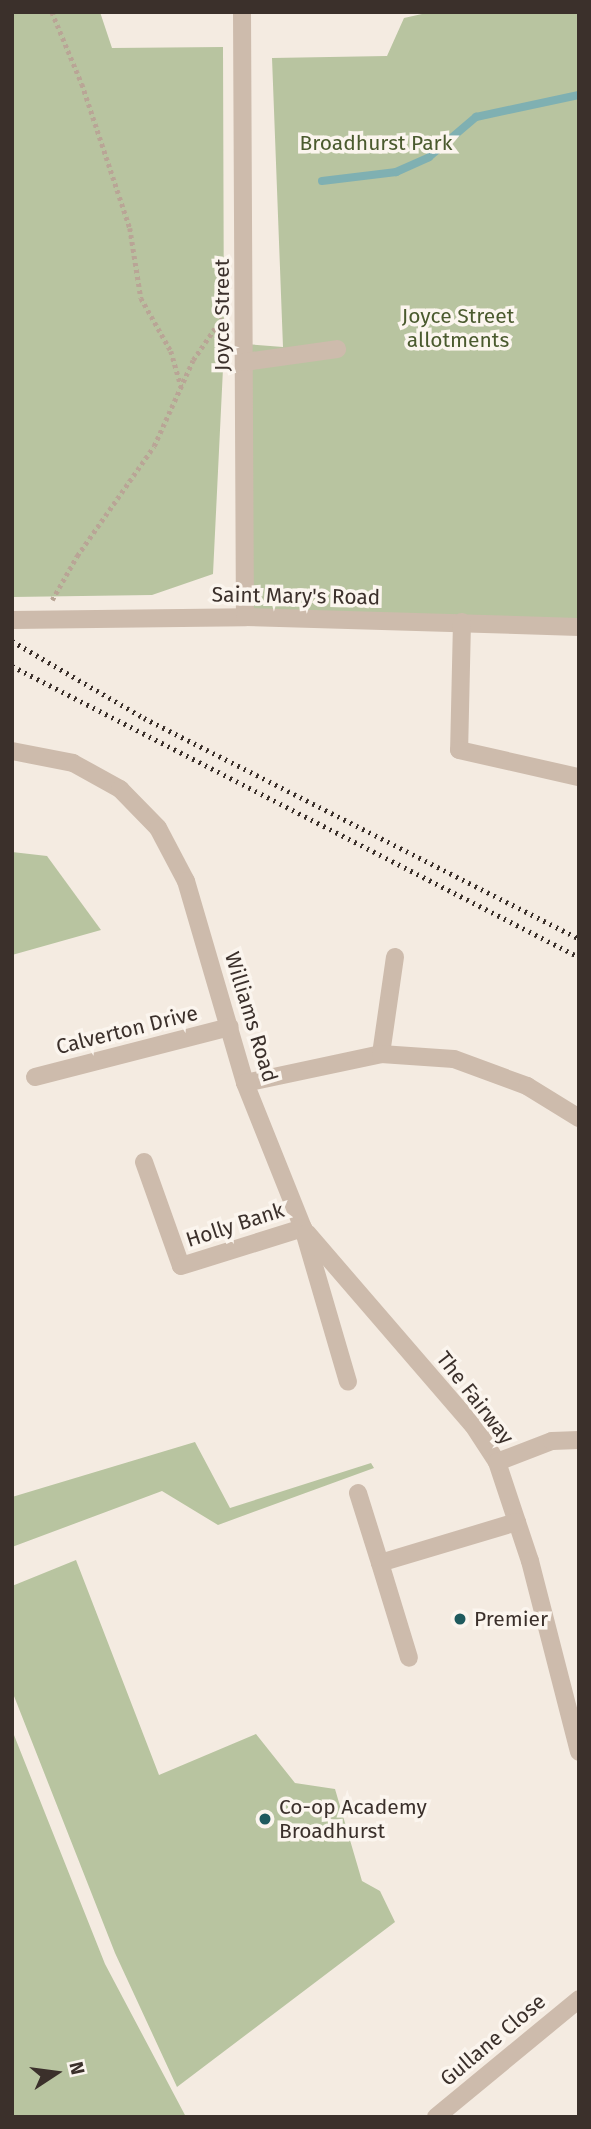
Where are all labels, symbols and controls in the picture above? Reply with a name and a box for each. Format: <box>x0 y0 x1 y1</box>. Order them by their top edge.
park label: Broadhurst Park <box>300 130 452 156</box>
street label: Joyce Street <box>209 259 235 371</box>
park label: Joyce Street allotments <box>402 303 514 353</box>
street label: Saint Mary's Road <box>211 582 381 610</box>
street label: Williams Road <box>219 949 283 1085</box>
street label: Calverton Drive <box>54 1000 200 1060</box>
street label: Holly Bank <box>183 1197 287 1253</box>
street label: The Fairway <box>431 1347 519 1449</box>
place label: Premier <box>474 1606 548 1632</box>
marker: Premier <box>452 1611 468 1627</box>
place label: Co-op Academy Broadhurst <box>279 1794 427 1844</box>
marker: Co-op Academy Broadhurst <box>257 1811 273 1827</box>
street label: Gullane Close <box>435 1989 551 2091</box>
north arrow <box>21 2038 91 2108</box>
text: N <box>64 2059 90 2077</box>

